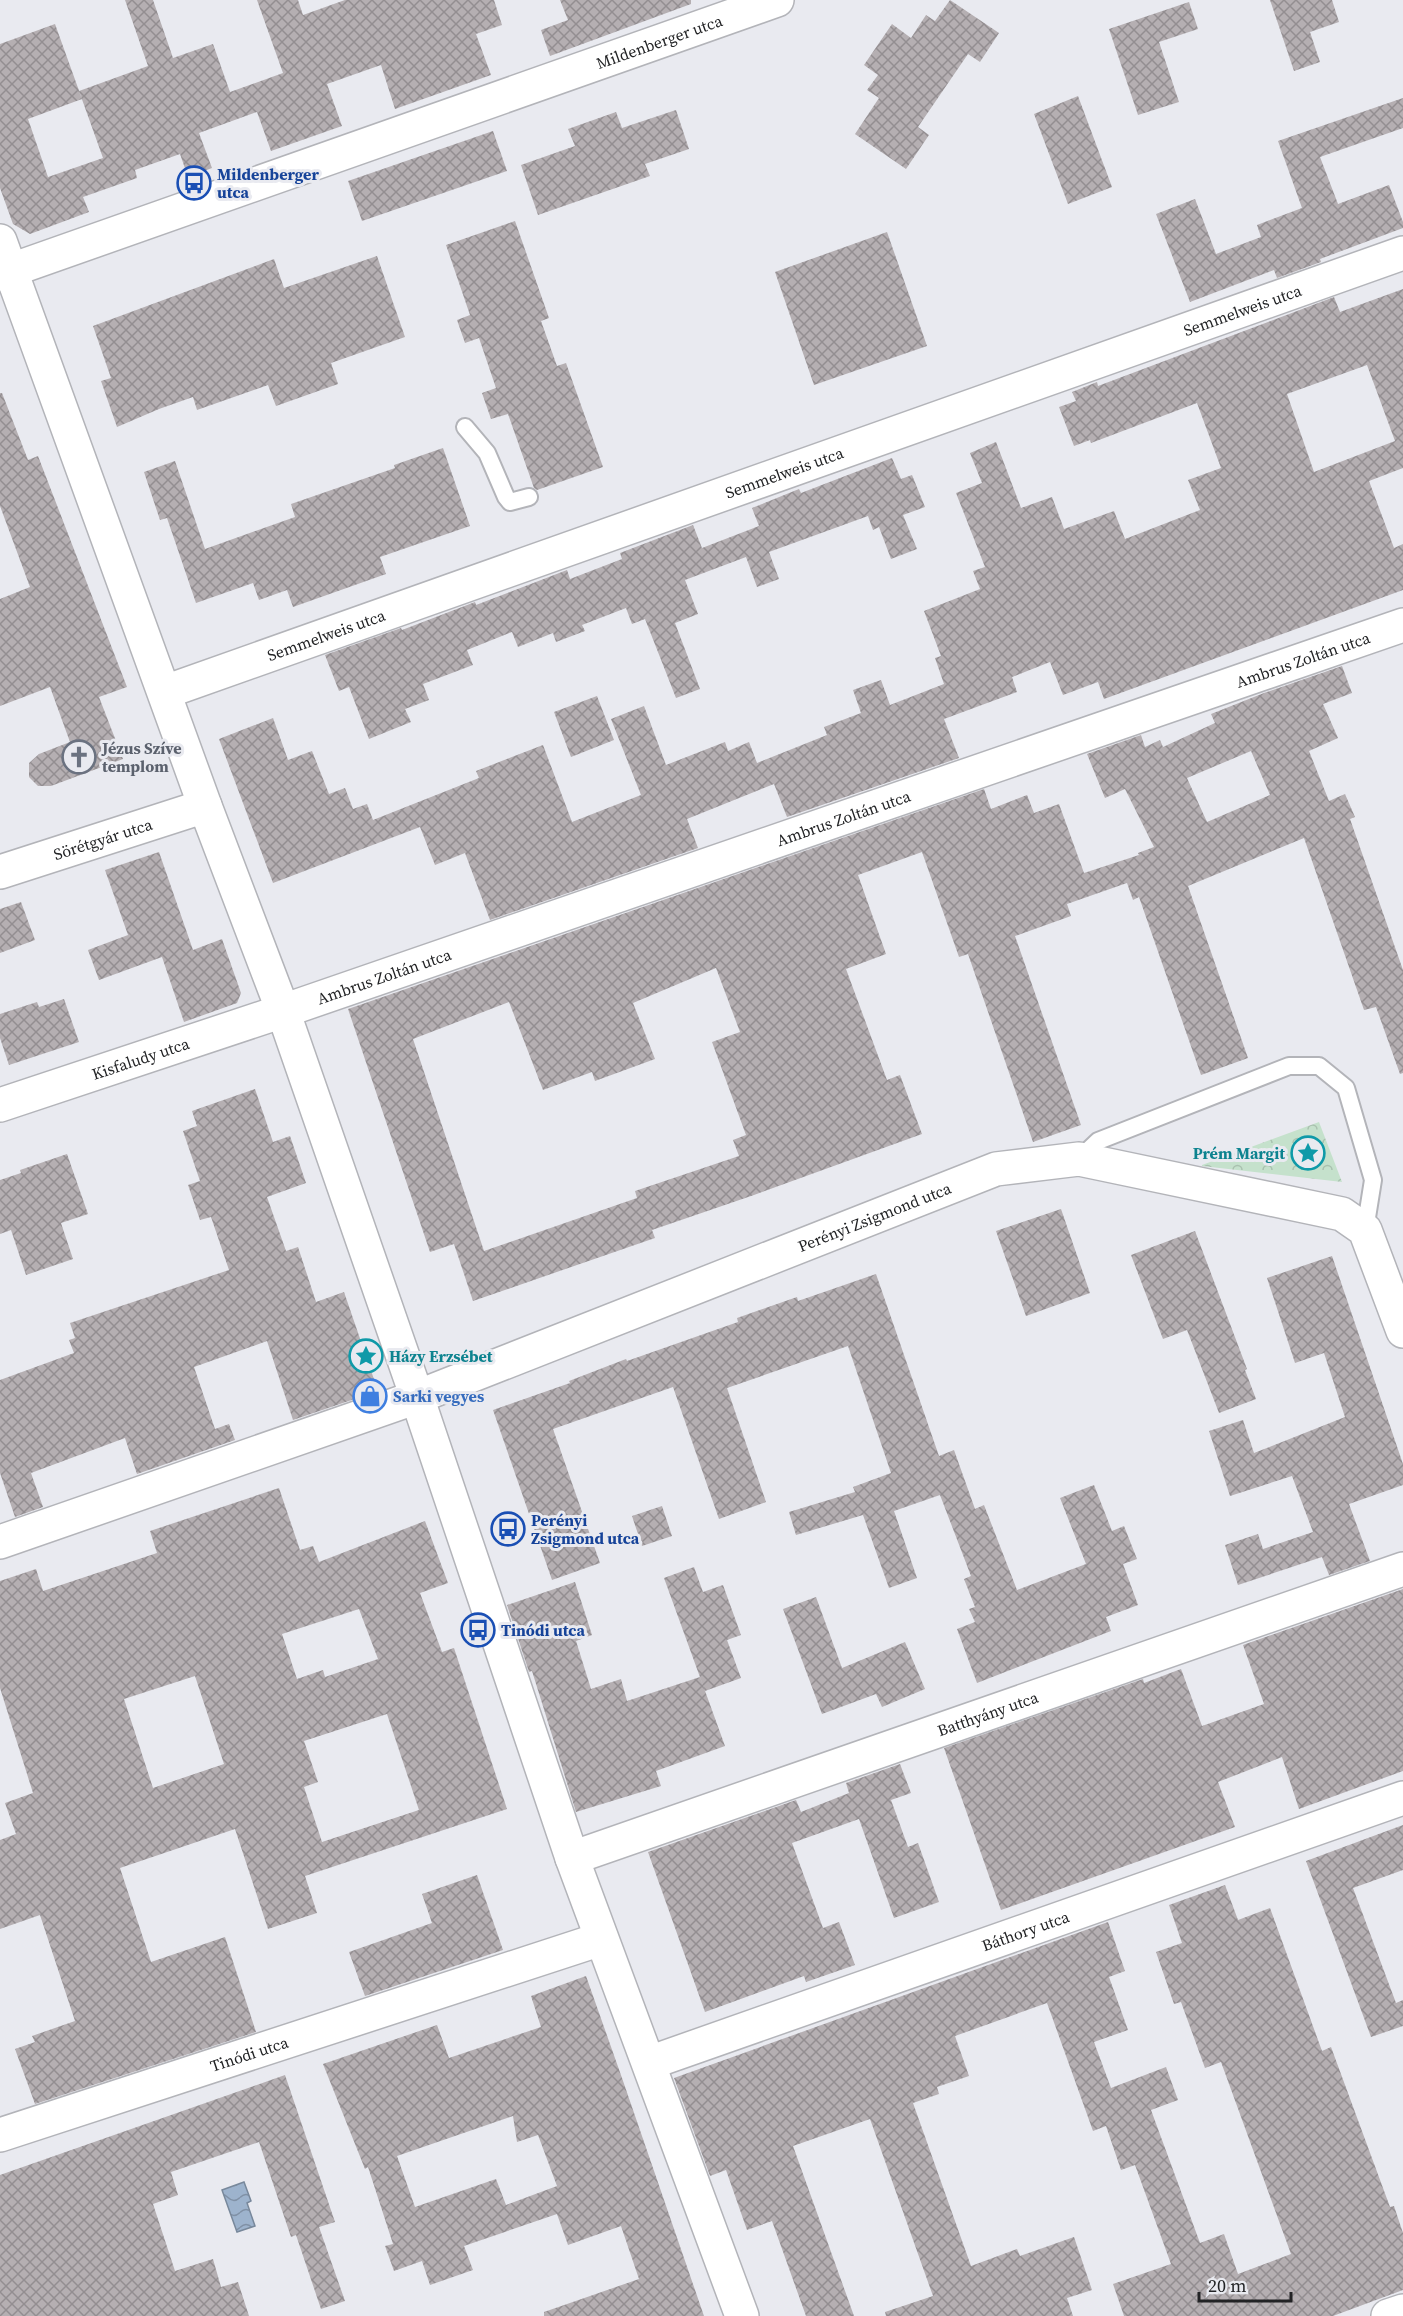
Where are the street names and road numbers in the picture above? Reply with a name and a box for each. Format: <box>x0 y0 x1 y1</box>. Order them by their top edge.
street label: Mildenberger utca <box>593 9 726 74</box>
street label: Semmelweis utca <box>1180 279 1305 341</box>
street label: Semmelweis utca <box>722 441 847 503</box>
street label: Semmelweis utca <box>264 603 389 666</box>
street label: Ambrus Zoltán utca <box>1233 626 1374 693</box>
street label: Ambrus Zoltán utca <box>773 784 914 851</box>
street label: Sörétgyár utca <box>51 812 156 865</box>
street label: Ambrus Zoltán utca <box>314 943 455 1009</box>
street label: Kisfaludy utca <box>89 1032 193 1085</box>
street label: Perényi Zsigmond utca <box>794 1176 955 1257</box>
street label: Batthyány utca <box>934 1685 1042 1741</box>
street label: Báthory utca <box>979 1905 1073 1956</box>
street label: Tinódi utca <box>207 2030 292 2077</box>

